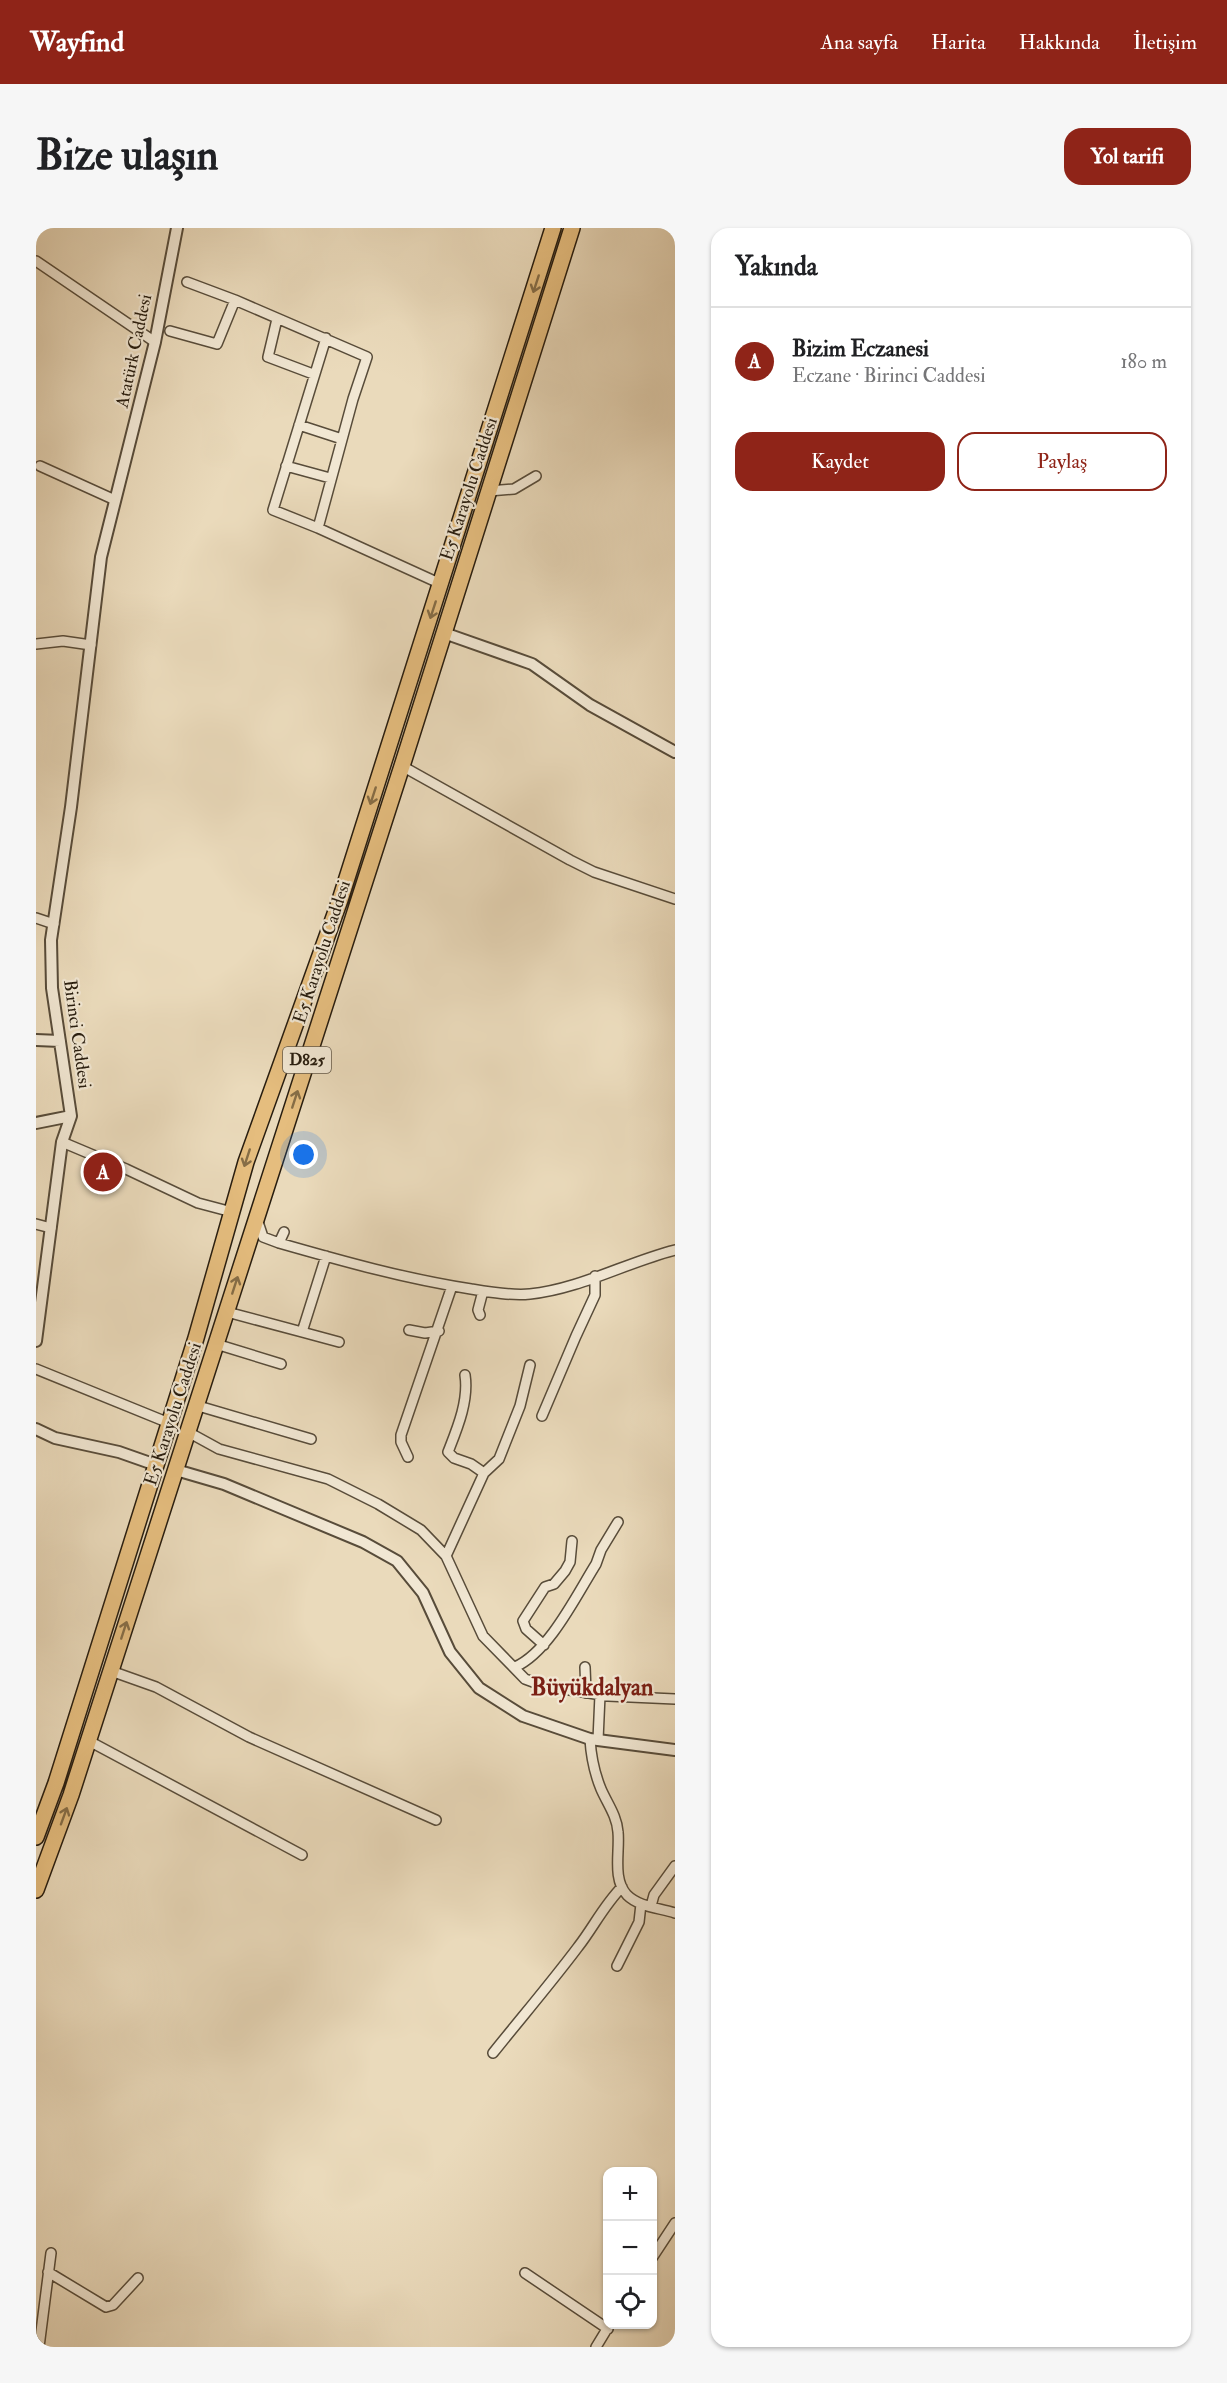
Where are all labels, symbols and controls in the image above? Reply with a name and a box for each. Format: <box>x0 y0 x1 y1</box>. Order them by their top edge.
text: Wayfind <box>30 25 124 60</box>
text: Ana sayfa <box>821 29 898 56</box>
text: Harita <box>931 29 986 56</box>
text: Hakkında <box>1019 29 1100 56</box>
text: İletişim <box>1133 29 1197 56</box>
button: Yol tarifi <box>1064 128 1191 185</box>
text: Bize ulaşın <box>36 130 218 182</box>
text: Yakında <box>735 251 817 283</box>
one-way arrow <box>530 274 541 293</box>
street label: Atatürk Caddesi <box>111 292 157 411</box>
text: Bizim Eczanesi <box>792 335 929 363</box>
text: A <box>748 349 761 374</box>
text: 180 m <box>1120 349 1167 374</box>
text: Eczane · Birinci Caddesi <box>792 363 985 388</box>
street label: E5 Karayolu Caddesi <box>435 414 503 564</box>
button: Kaydet <box>735 432 945 491</box>
button: Paylaş <box>957 432 1167 491</box>
one-way arrow <box>426 600 437 619</box>
one-way arrow <box>367 786 378 805</box>
street label: E5 Karayolu Caddesi <box>288 877 356 1027</box>
street label: Birinci Caddesi <box>58 978 96 1090</box>
road number: D825 <box>283 1047 331 1073</box>
one-way arrow <box>290 1090 301 1109</box>
your location <box>289 1140 318 1169</box>
one-way arrow <box>241 1148 252 1167</box>
pin: A <box>84 1150 122 1194</box>
one-way arrow <box>230 1276 241 1295</box>
street label: E5 Karayolu Caddesi <box>139 1339 207 1489</box>
one-way arrow <box>119 1621 130 1640</box>
district label: Büyükdalyan <box>531 1672 654 1703</box>
one-way arrow <box>59 1807 70 1826</box>
map controls <box>603 2167 657 2329</box>
button: + <box>603 2167 657 2221</box>
button: − <box>603 2221 657 2275</box>
button: locate <box>603 2275 657 2329</box>

